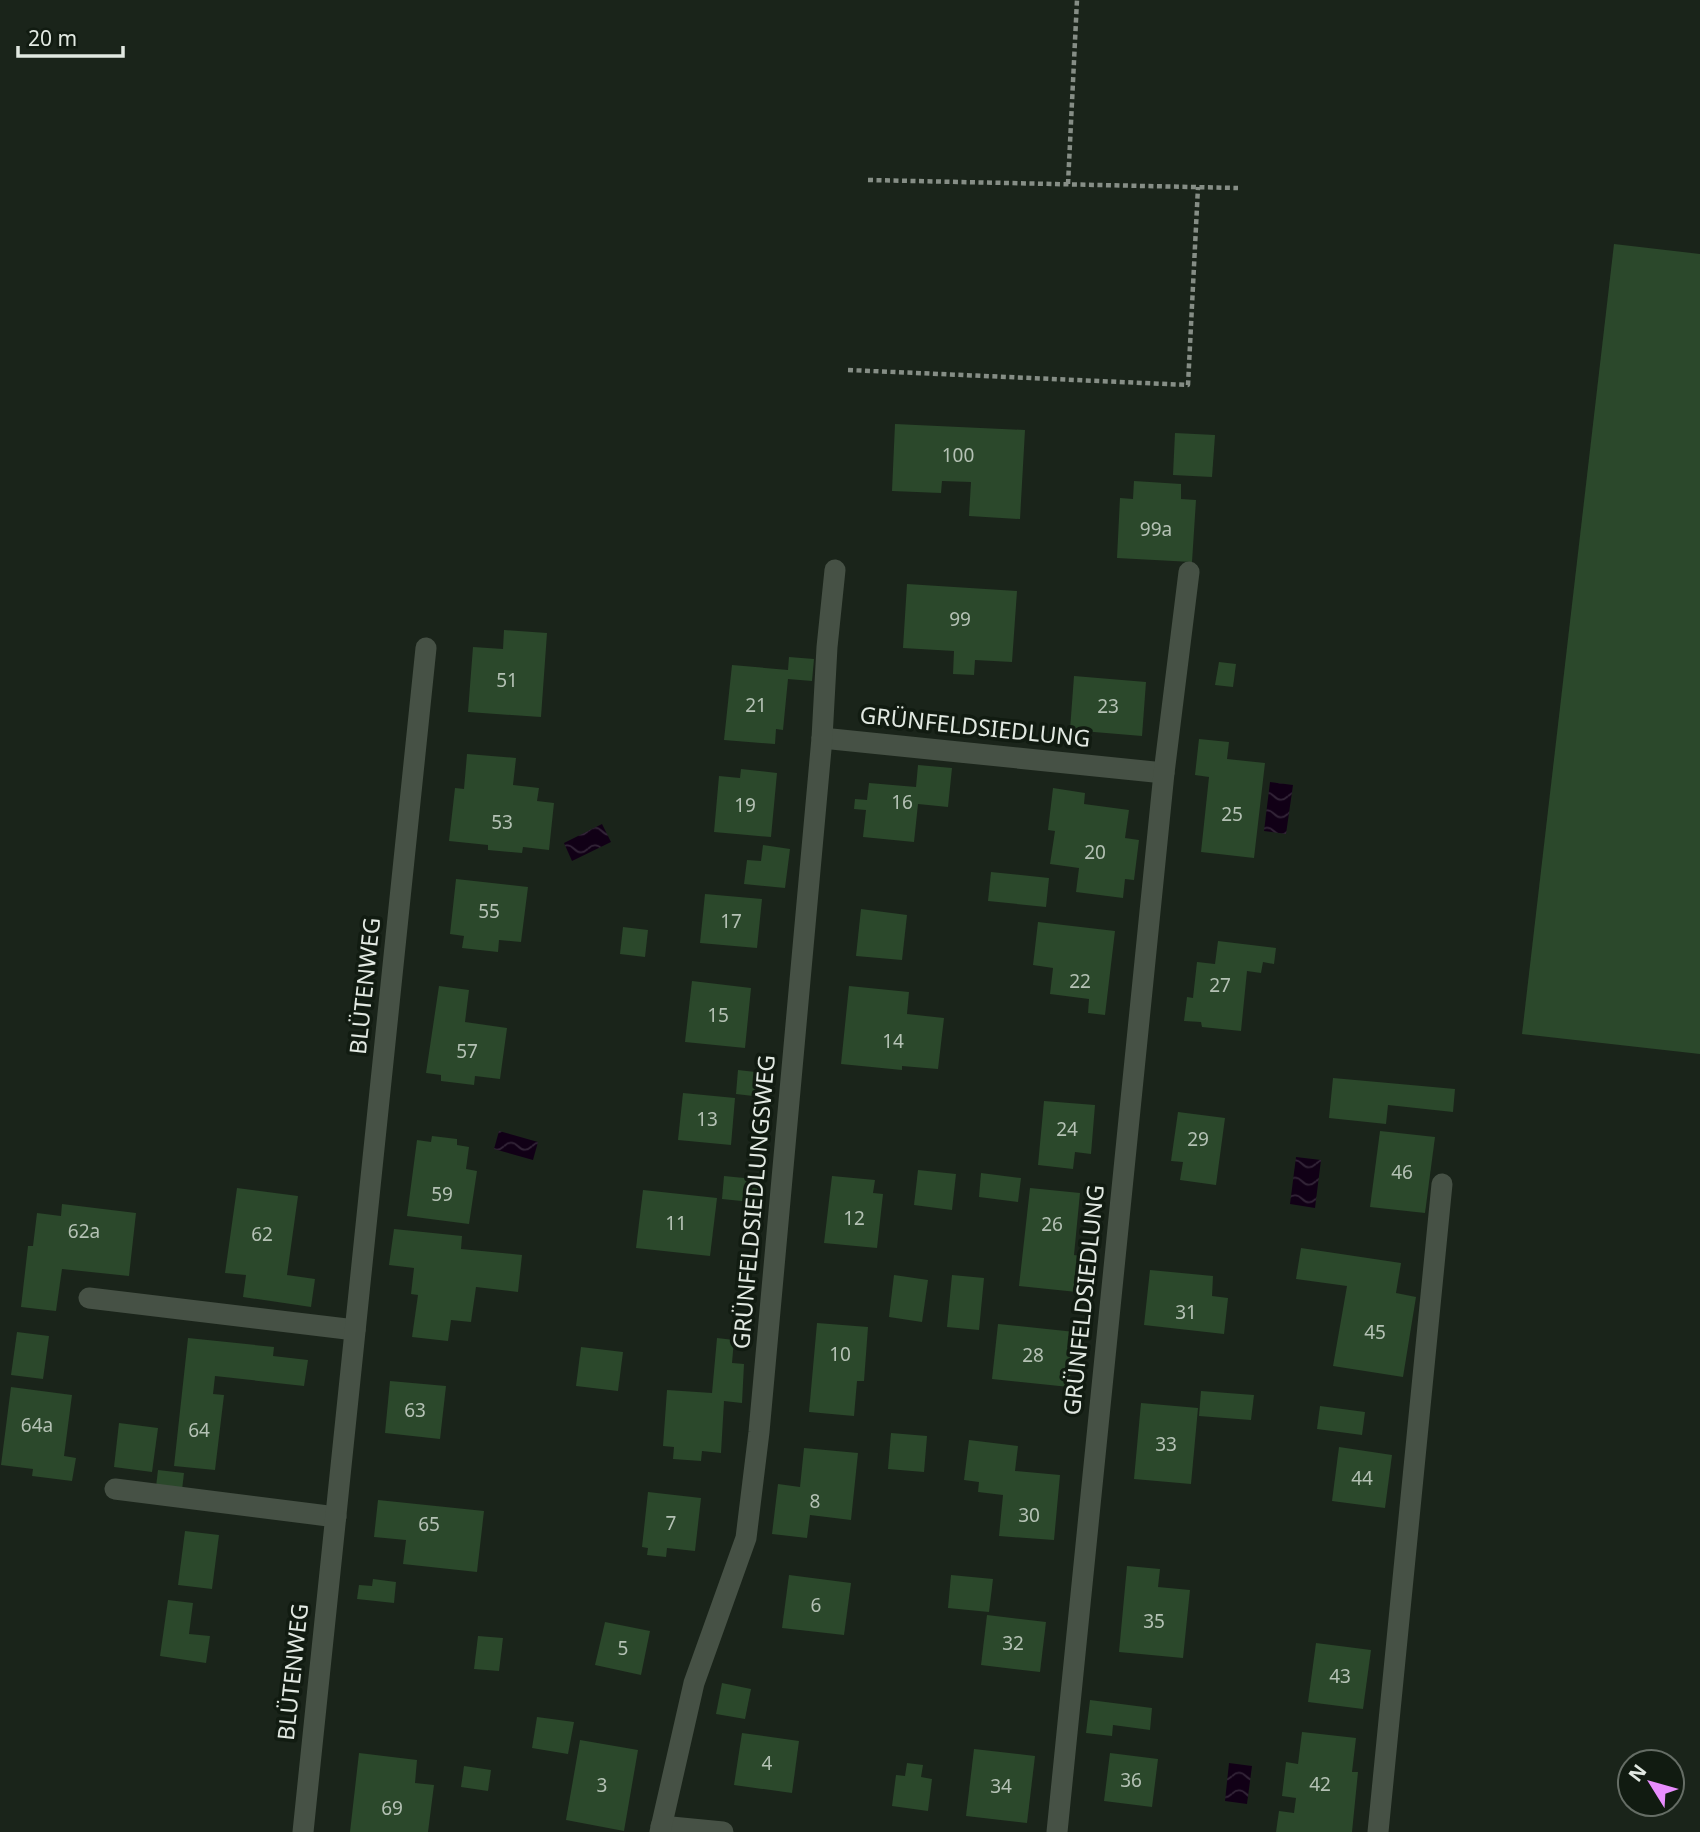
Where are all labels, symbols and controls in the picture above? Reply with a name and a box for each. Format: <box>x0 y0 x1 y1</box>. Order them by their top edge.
scale bar <box>18 14 122 58</box>
text: 20 m <box>28 24 77 52</box>
house number: 100 <box>942 442 974 468</box>
house number: 99a <box>1140 516 1172 542</box>
house number: 99 <box>949 606 971 632</box>
house number: 51 <box>496 667 518 693</box>
house number: 21 <box>745 692 767 718</box>
house number: 23 <box>1097 693 1119 719</box>
street label: GRÜNFELDSIEDLUNG <box>858 698 1092 754</box>
house number: 16 <box>891 789 913 815</box>
house number: 19 <box>734 792 756 818</box>
house number: 25 <box>1221 801 1243 827</box>
house number: 53 <box>491 809 513 835</box>
house number: 20 <box>1084 839 1106 865</box>
house number: 55 <box>478 898 500 924</box>
house number: 17 <box>720 908 742 934</box>
street label: BLÜTENWEG <box>341 916 387 1056</box>
house number: 22 <box>1069 968 1091 994</box>
house number: 27 <box>1209 972 1231 998</box>
house number: 15 <box>707 1002 729 1028</box>
house number: 14 <box>882 1028 904 1054</box>
house number: 57 <box>456 1038 478 1064</box>
street label: GRÜNFELDSIEDLUNGSWEG <box>724 1053 782 1350</box>
house number: 13 <box>696 1106 718 1132</box>
house number: 24 <box>1056 1116 1078 1142</box>
house number: 29 <box>1187 1126 1209 1152</box>
house number: 46 <box>1391 1159 1413 1185</box>
house number: 59 <box>431 1181 453 1207</box>
street label: GRÜNFELDSIEDLUNG <box>1055 1183 1111 1417</box>
house number: 12 <box>843 1205 865 1231</box>
house number: 11 <box>665 1210 687 1236</box>
house number: 26 <box>1041 1211 1063 1237</box>
house number: 62a <box>68 1218 100 1244</box>
house number: 62 <box>251 1221 273 1247</box>
house number: 31 <box>1175 1299 1197 1325</box>
house number: 45 <box>1364 1319 1386 1345</box>
house number: 10 <box>829 1341 851 1367</box>
house number: 28 <box>1022 1342 1044 1368</box>
house number: 63 <box>404 1397 426 1423</box>
house number: 64a <box>21 1412 53 1438</box>
house number: 64 <box>188 1417 210 1443</box>
house number: 33 <box>1155 1431 1177 1457</box>
house number: 44 <box>1351 1465 1373 1491</box>
house number: 8 <box>810 1488 820 1514</box>
house number: 30 <box>1018 1502 1040 1528</box>
house number: 7 <box>666 1510 676 1536</box>
house number: 65 <box>418 1511 440 1537</box>
house number: 6 <box>811 1592 821 1618</box>
street label: BLÜTENWEG <box>269 1602 315 1742</box>
house number: 35 <box>1143 1608 1165 1634</box>
house number: 32 <box>1002 1630 1024 1656</box>
house number: 5 <box>618 1635 628 1661</box>
house number: 43 <box>1329 1663 1351 1689</box>
north arrow <box>1616 1748 1686 1818</box>
house number: 4 <box>762 1750 773 1776</box>
text: N <box>1622 1759 1652 1787</box>
house number: 36 <box>1120 1767 1142 1793</box>
house number: 42 <box>1309 1771 1331 1797</box>
house number: 3 <box>597 1772 607 1798</box>
house number: 34 <box>990 1773 1012 1799</box>
house number: 69 <box>381 1795 403 1821</box>

